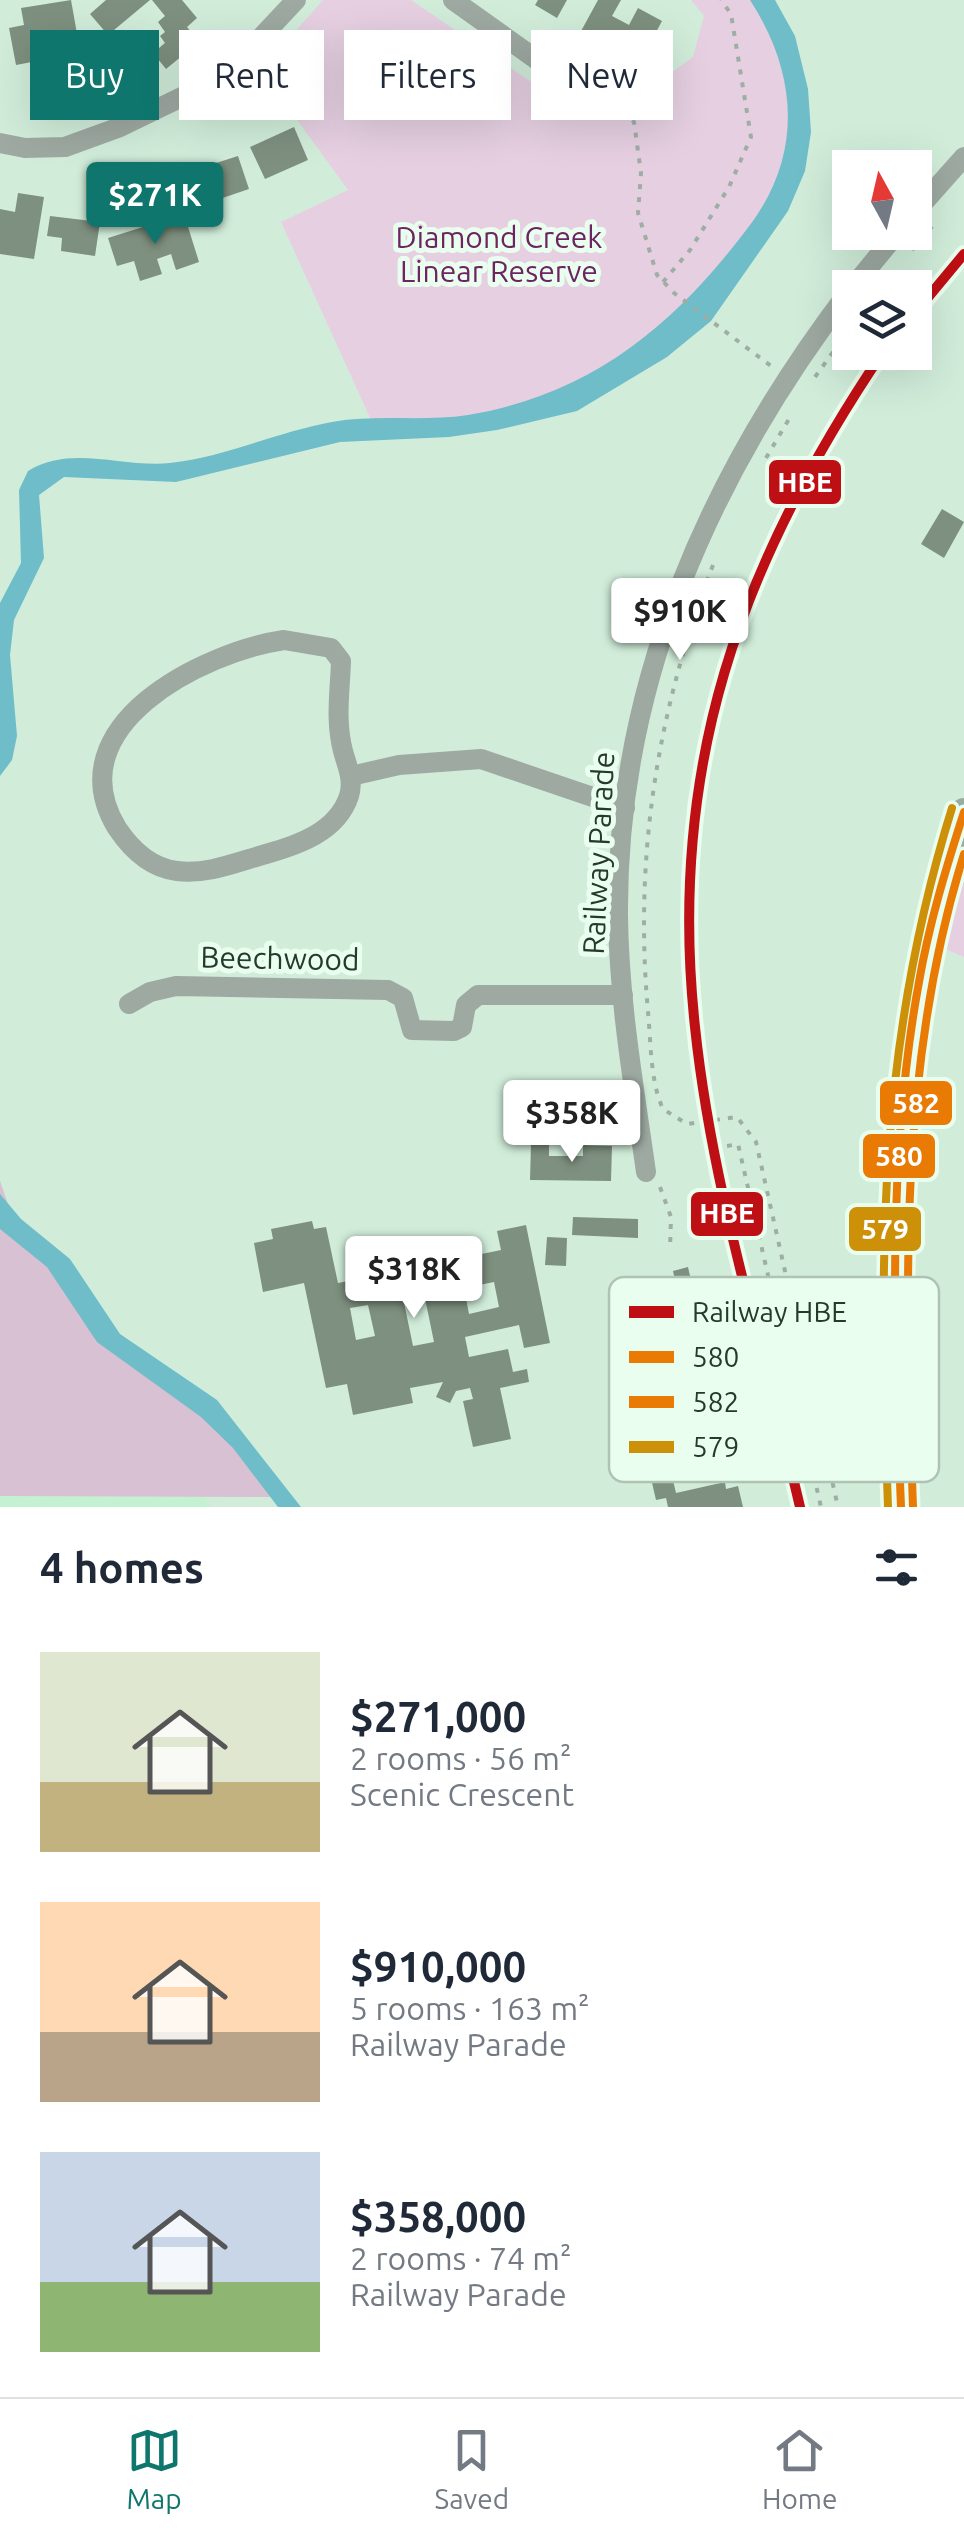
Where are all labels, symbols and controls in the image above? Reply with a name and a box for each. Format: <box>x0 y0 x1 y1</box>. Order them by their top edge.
chip: Buy <box>30 30 159 120</box>
chip: Rent <box>179 30 324 120</box>
chip: Filters <box>344 30 511 120</box>
chip: New <box>531 30 673 120</box>
north arrow <box>832 150 932 250</box>
map controls <box>832 150 932 370</box>
pin: $271K <box>85 162 225 247</box>
text: $271K <box>108 176 202 212</box>
park label: Diamond Creek Linear Reserve <box>396 220 602 288</box>
button: layers <box>832 270 932 370</box>
line badge: HBE <box>767 458 843 506</box>
text: HBE <box>777 466 833 497</box>
pin: $910K <box>610 578 750 663</box>
text: $910K <box>633 592 727 628</box>
street label: Railway Parade <box>576 751 620 955</box>
street label: Beechwood <box>200 940 360 976</box>
line badge: 582 <box>878 1079 954 1127</box>
pin: $358K <box>502 1080 642 1165</box>
text: 582 <box>892 1087 940 1118</box>
text: $358K <box>525 1094 619 1130</box>
line badge: 580 <box>861 1132 937 1180</box>
text: 580 <box>875 1140 923 1171</box>
line badge: HBE <box>689 1190 765 1238</box>
text: HBE <box>699 1197 755 1228</box>
line badge: 579 <box>847 1205 923 1253</box>
text: 579 <box>861 1213 909 1244</box>
pin: $318K <box>344 1236 484 1321</box>
text: $318K <box>367 1250 461 1286</box>
legend <box>609 1277 939 1482</box>
text: Railway HBE <box>692 1296 847 1327</box>
text: 580 <box>692 1341 739 1372</box>
text: 582 <box>692 1386 739 1417</box>
text: 579 <box>692 1431 739 1462</box>
icon: filters <box>869 1540 924 1595</box>
text: 4 homes <box>40 1544 204 1591</box>
icon: home <box>120 1692 240 1812</box>
text: $271,000 <box>350 1693 526 1740</box>
text: 2 rooms · 56 m² <box>350 1740 571 1776</box>
text: Scenic Crescent <box>350 1776 574 1812</box>
icon: home <box>120 1942 240 2062</box>
text: $910,000 <box>350 1943 526 1990</box>
text: 5 rooms · 163 m² <box>350 1990 590 2026</box>
text: Railway Parade <box>350 2026 567 2062</box>
icon: home <box>120 2192 240 2312</box>
text: $358,000 <box>350 2193 526 2240</box>
text: 2 rooms · 74 m² <box>350 2240 571 2276</box>
text: Railway Parade <box>350 2276 567 2312</box>
tab: Map <box>126 2423 182 2514</box>
tab: Saved <box>435 2423 509 2514</box>
tab: Home <box>762 2423 838 2514</box>

